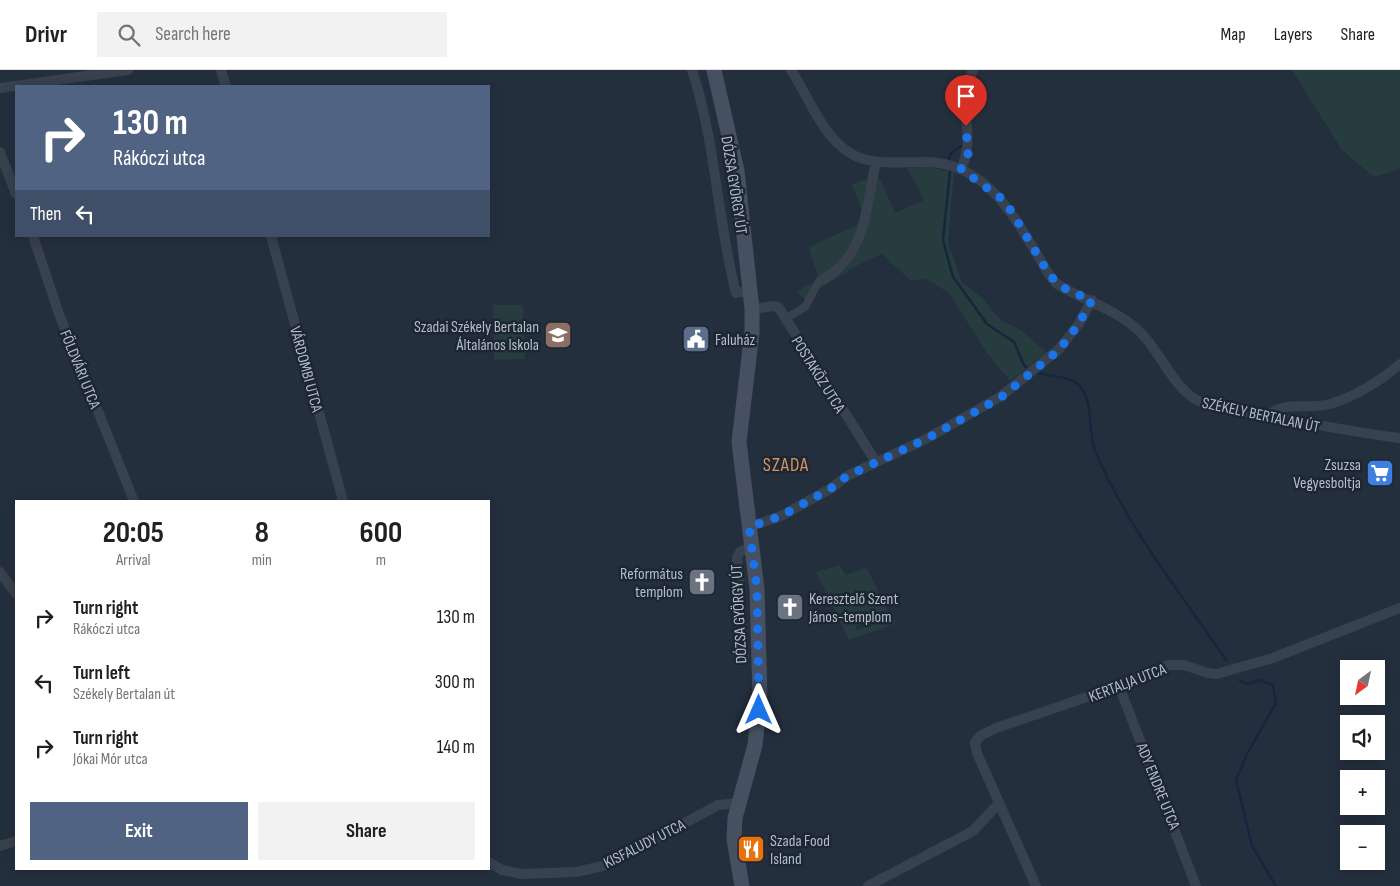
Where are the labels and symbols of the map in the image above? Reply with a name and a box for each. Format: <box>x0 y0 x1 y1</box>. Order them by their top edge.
pin <box>945 75 987 126</box>
street label: DÓZSA GYÖRGY ÚT <box>716 135 751 236</box>
place label: Szadai Székely Bertalan Általános Iskola <box>414 318 539 355</box>
school or university icon: Szadai Székely Bertalan Általános Iskola <box>543 320 573 350</box>
street label: VÁRDOMBI UTCA <box>285 324 326 414</box>
public building icon: Faluház <box>681 324 711 354</box>
street label: FÖLDVÁRI UTCA <box>55 327 104 412</box>
place label: Faluház <box>715 331 756 350</box>
street label: POSTAKÖZ UTCA <box>787 333 849 417</box>
street label: SZÉKELY BERTALAN ÚT <box>1200 394 1322 437</box>
district label: SZADA <box>763 454 809 477</box>
place label: Zsuzsa Vegyesboltja <box>1293 456 1361 493</box>
supermarket icon: Zsuzsa Vegyesboltja <box>1365 458 1395 488</box>
street label: DÓZSA GYÖRGY ÚT <box>727 563 752 664</box>
place label: Református templom <box>620 565 683 602</box>
church icon: Református templom <box>687 567 717 597</box>
place label: Keresztelő Szent János-templom <box>808 590 899 627</box>
church icon: Keresztelő Szent János-templom <box>775 592 805 622</box>
street label: KERTALJA UTCA <box>1086 660 1169 707</box>
north arrow <box>1340 660 1385 705</box>
position arrow <box>732 683 784 735</box>
street label: ADY ENDRE UTCA <box>1131 740 1184 833</box>
street label: KISFALUDY UTCA <box>601 816 689 873</box>
place label: Szada Food Island <box>770 832 830 869</box>
restaurant icon: Szada Food Island <box>736 834 766 864</box>

